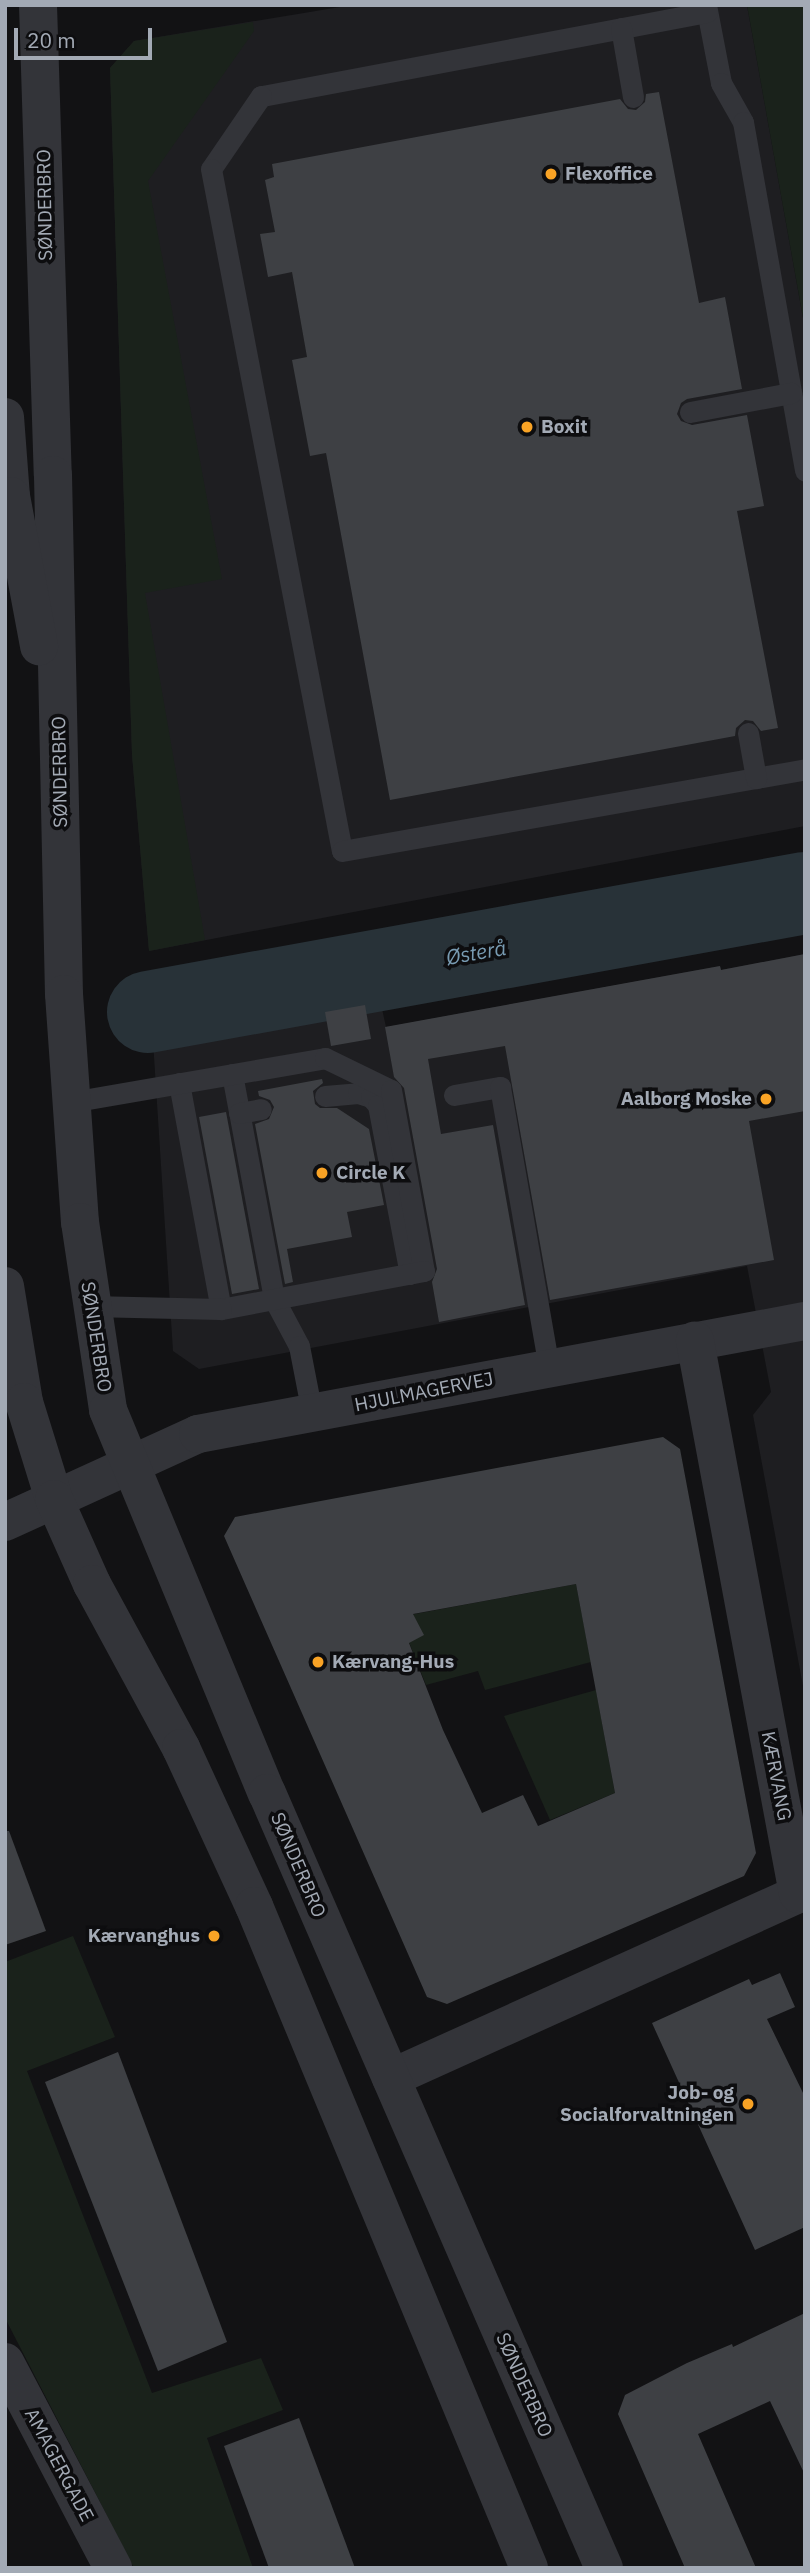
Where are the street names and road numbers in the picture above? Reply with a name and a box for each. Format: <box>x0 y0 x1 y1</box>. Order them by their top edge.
street label: SØNDERBRO <box>33 149 57 261</box>
street label: SØNDERBRO <box>48 716 72 828</box>
street label: SØNDERBRO <box>76 1280 116 1394</box>
street label: HJULMAGERVEJ <box>353 1367 495 1417</box>
street label: KÆRVANG <box>756 1729 796 1823</box>
street label: SØNDERBRO <box>266 1809 330 1921</box>
street label: SØNDERBRO <box>491 2329 557 2441</box>
street label: AMAGERGADE <box>20 2404 98 2526</box>

